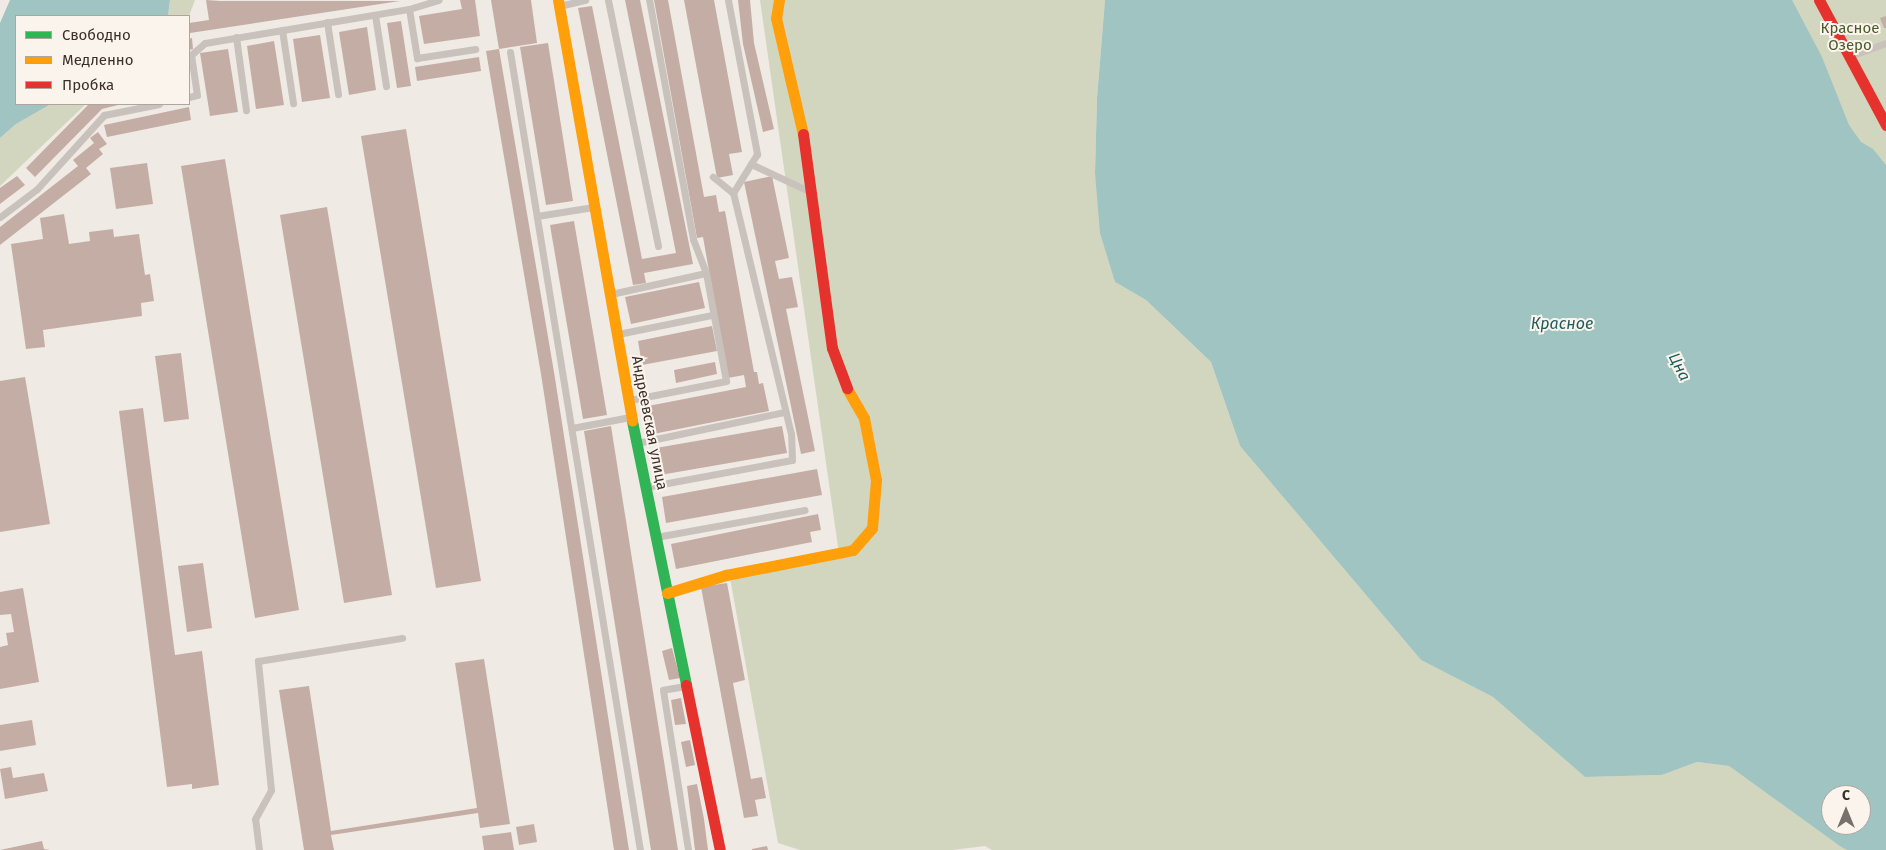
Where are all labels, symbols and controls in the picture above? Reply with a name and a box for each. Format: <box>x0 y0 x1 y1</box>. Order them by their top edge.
legend <box>15 15 190 105</box>
park label: Красное Озеро <box>1821 19 1879 54</box>
text: Свободно <box>62 26 131 44</box>
text: Медленно <box>62 51 134 69</box>
text: Пробка <box>62 76 114 94</box>
water label: Красное <box>1531 314 1593 334</box>
water label: Цна <box>1664 350 1694 384</box>
street label: Андреевская улица <box>627 354 671 492</box>
north arrow <box>1821 785 1871 835</box>
text: С <box>1842 787 1850 804</box>

